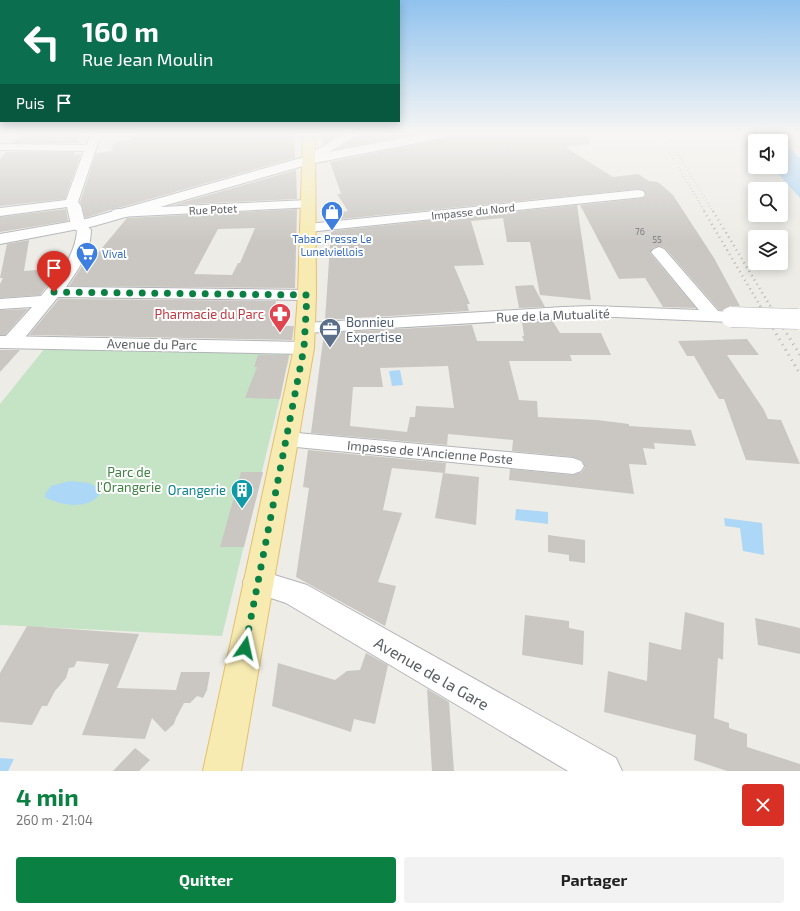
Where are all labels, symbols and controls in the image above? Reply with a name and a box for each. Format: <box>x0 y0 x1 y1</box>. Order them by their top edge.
text: 160 m <box>82 14 159 48</box>
icon: left <box>16 16 68 68</box>
text: Rue Jean Moulin <box>82 48 213 70</box>
icon: arrive <box>53 92 75 114</box>
text: Puis <box>16 94 45 112</box>
map controls <box>748 134 788 270</box>
button: sound <box>748 134 788 174</box>
button: search <box>748 182 788 222</box>
shop icon: Tabac Presse Le Lunelviellois <box>319 199 345 232</box>
street label: Impasse du Nord <box>430 200 516 222</box>
street label: Rue Potet <box>188 201 238 217</box>
house number: 76 <box>635 226 645 237</box>
button: layers <box>748 230 788 270</box>
place label: Tabac Presse Le Lunelviellois <box>292 232 372 258</box>
house number: 55 <box>652 234 662 245</box>
supermarket icon: Vival <box>74 240 100 273</box>
place label: Vival <box>102 247 127 260</box>
pin <box>37 251 71 292</box>
icon: arrive <box>43 257 65 279</box>
pharmacy icon: Pharmacie du Parc <box>267 301 293 334</box>
street label: Rue de la Mutualité <box>496 305 610 325</box>
place label: Pharmacie du Parc <box>155 306 264 322</box>
place label: Bonnieu Expertise <box>346 314 402 345</box>
office icon: Bonnieu Expertise <box>317 316 343 349</box>
street label: Avenue du Parc <box>107 335 197 353</box>
street label: Impasse de l'Ancienne Poste <box>346 437 514 467</box>
park label: Parc de l'Orangerie <box>97 464 161 495</box>
building icon: Orangerie <box>229 477 255 510</box>
place label: Orangerie <box>168 482 226 498</box>
position arrow <box>224 627 266 669</box>
street label: Avenue de la Gare <box>371 632 493 714</box>
text: 4 min <box>16 782 79 811</box>
button: close <box>742 784 784 826</box>
text: 260 m · 21:04 <box>16 812 93 828</box>
button: Quitter <box>16 857 396 903</box>
button: Partager <box>404 857 784 903</box>

